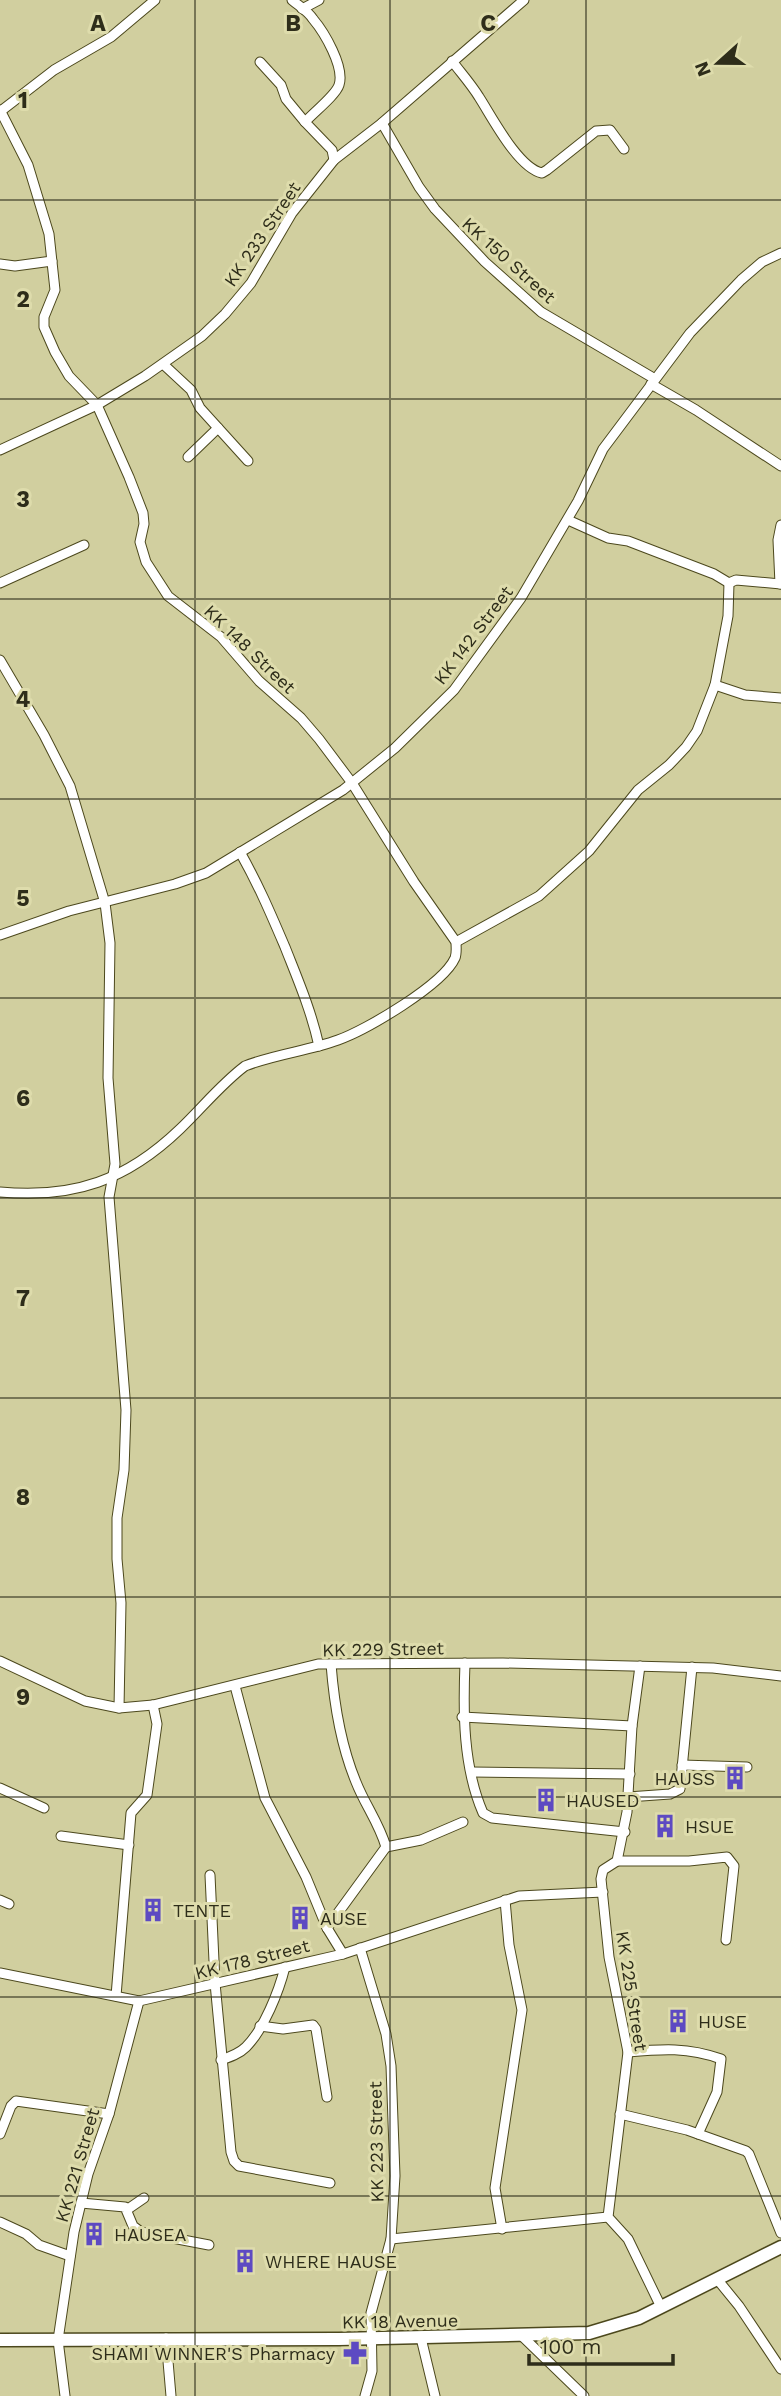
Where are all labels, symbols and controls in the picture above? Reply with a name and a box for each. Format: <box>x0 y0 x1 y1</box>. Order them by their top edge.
text: A <box>90 10 106 37</box>
text: B <box>285 10 301 37</box>
text: C <box>480 10 496 37</box>
north arrow <box>683 28 753 98</box>
text: N <box>689 58 716 80</box>
text: 1 <box>18 87 28 114</box>
street label: KK 233 Street <box>219 177 305 290</box>
street label: KK 150 Street <box>458 213 560 308</box>
text: 2 <box>16 286 30 313</box>
text: 3 <box>16 486 30 513</box>
street label: KK 142 Street <box>429 581 517 688</box>
street label: KK 148 Street <box>200 600 300 698</box>
text: 4 <box>16 686 31 713</box>
text: 5 <box>16 885 30 912</box>
text: 6 <box>16 1085 30 1112</box>
text: 7 <box>16 1285 30 1312</box>
text: 8 <box>16 1484 30 1511</box>
street label: KK 229 Street <box>322 1637 445 1661</box>
text: 9 <box>16 1684 30 1711</box>
building icon: HAUSS <box>721 1764 749 1792</box>
place label: HAUSS <box>654 1768 715 1789</box>
building icon: HAUSED <box>532 1786 560 1814</box>
place label: HAUSED <box>566 1790 639 1811</box>
building icon: HSUE <box>651 1812 679 1840</box>
place label: HSUE <box>685 1816 734 1837</box>
building icon: TENTE <box>139 1896 167 1924</box>
place label: TENTE <box>173 1900 231 1921</box>
building icon: AUSE <box>286 1904 314 1932</box>
place label: AUSE <box>320 1908 367 1929</box>
street label: KK 225 Street <box>612 1929 652 2053</box>
street label: KK 178 Street <box>193 1935 312 1983</box>
building icon: HUSE <box>664 2007 692 2035</box>
place label: HUSE <box>698 2011 747 2032</box>
street label: KK 223 Street <box>364 2081 388 2203</box>
street label: KK 221 Street <box>51 2105 103 2225</box>
building icon: HAUSEA <box>80 2220 108 2248</box>
place label: HAUSEA <box>114 2224 186 2245</box>
building icon: WHERE HAUSE <box>231 2247 259 2275</box>
place label: WHERE HAUSE <box>265 2251 397 2272</box>
street label: KK 18 Avenue <box>342 2309 458 2333</box>
scale bar <box>529 2322 672 2366</box>
text: 100 m <box>540 2334 602 2359</box>
pharmacy icon: SHAMI WINNER'S Pharmacy <box>341 2339 369 2367</box>
place label: SHAMI WINNER'S Pharmacy <box>92 2343 336 2364</box>

